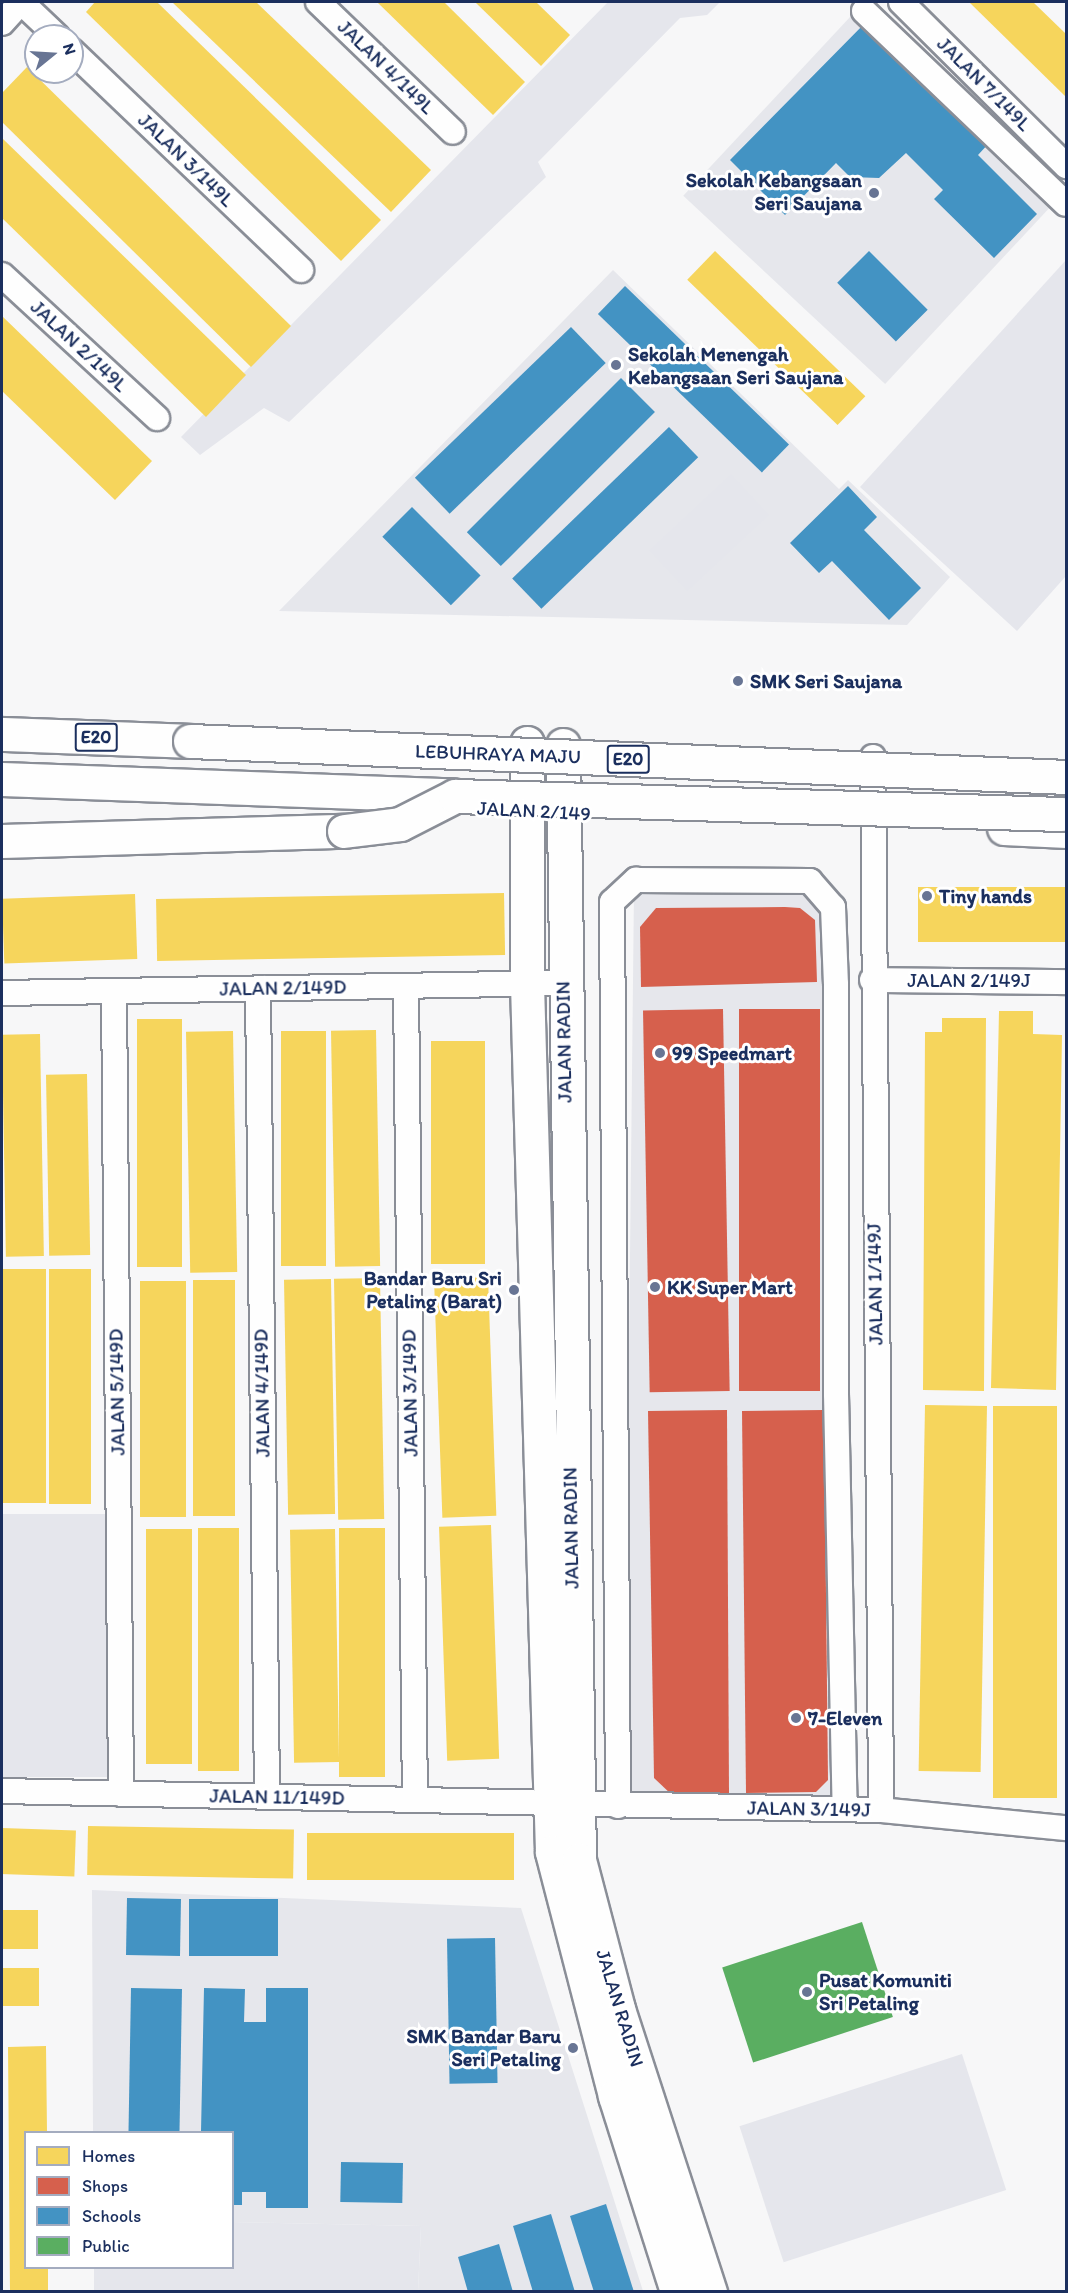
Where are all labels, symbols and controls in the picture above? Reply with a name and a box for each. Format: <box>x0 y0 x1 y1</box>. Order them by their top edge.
street label: JALAN 4/149L <box>333 15 439 119</box>
north arrow <box>24 24 84 84</box>
street label: JALAN 7/149L <box>932 32 1036 136</box>
text: N <box>59 41 80 57</box>
street label: JALAN 3/149L <box>133 108 239 212</box>
place label: Sekolah Kebangsaan Seri Saujana <box>686 169 862 216</box>
marker: Sekolah Kebangsaan Seri Saujana <box>867 186 881 200</box>
street label: JALAN 2/149L <box>25 295 133 397</box>
place label: Sekolah Menengah Kebangsaan Seri Saujana <box>628 342 844 389</box>
marker: Sekolah Menengah Kebangsaan Seri Saujana <box>609 358 623 372</box>
place label: SMK Seri Saujana <box>750 669 902 693</box>
marker: SMK Seri Saujana <box>731 674 745 688</box>
road number: E20 <box>74 722 118 752</box>
street label: LEBUHRAYA MAJU <box>415 739 581 769</box>
road number: E20 <box>606 744 650 774</box>
street label: JALAN 2/149 <box>477 796 591 826</box>
place label: Tiny hands <box>939 884 1032 908</box>
marker: Tiny hands <box>920 889 934 903</box>
street label: JALAN 2/149J <box>907 968 1031 992</box>
street label: JALAN 2/149D <box>219 975 347 1001</box>
street label: JALAN RADIN <box>551 982 577 1102</box>
place label: 99 Speedmart <box>672 1041 792 1065</box>
marker: 99 Speedmart <box>653 1046 667 1060</box>
street label: JALAN 1/149J <box>862 1223 888 1345</box>
place label: Bandar Baru Sri Petaling (Barat) <box>363 1266 502 1313</box>
place label: KK Super Mart <box>667 1275 793 1299</box>
marker: KK Super Mart <box>648 1280 662 1294</box>
marker: Bandar Baru Sri Petaling (Barat) <box>507 1283 521 1297</box>
street label: JALAN 5/149D <box>104 1328 130 1456</box>
street label: JALAN 4/149D <box>249 1329 275 1457</box>
street label: JALAN 3/149D <box>397 1329 423 1457</box>
street label: JALAN RADIN <box>558 1468 584 1588</box>
place label: 7-Eleven <box>808 1706 882 1730</box>
marker: 7-Eleven <box>789 1711 803 1725</box>
street label: JALAN 11/149D <box>209 1784 345 1810</box>
street label: JALAN 3/149J <box>747 1796 871 1822</box>
street label: JALAN RADIN <box>591 1947 649 2069</box>
place label: Pusat Komuniti Sri Petaling <box>819 1968 951 2015</box>
marker: Pusat Komuniti Sri Petaling <box>800 1985 814 1999</box>
place label: SMK Bandar Baru Seri Petaling <box>407 2024 561 2071</box>
marker: SMK Bandar Baru Seri Petaling <box>566 2041 580 2055</box>
legend <box>24 2131 234 2269</box>
text: Homes <box>82 2145 135 2167</box>
text: Shops <box>82 2175 128 2197</box>
text: Schools <box>82 2205 141 2227</box>
text: Public <box>82 2235 130 2257</box>

